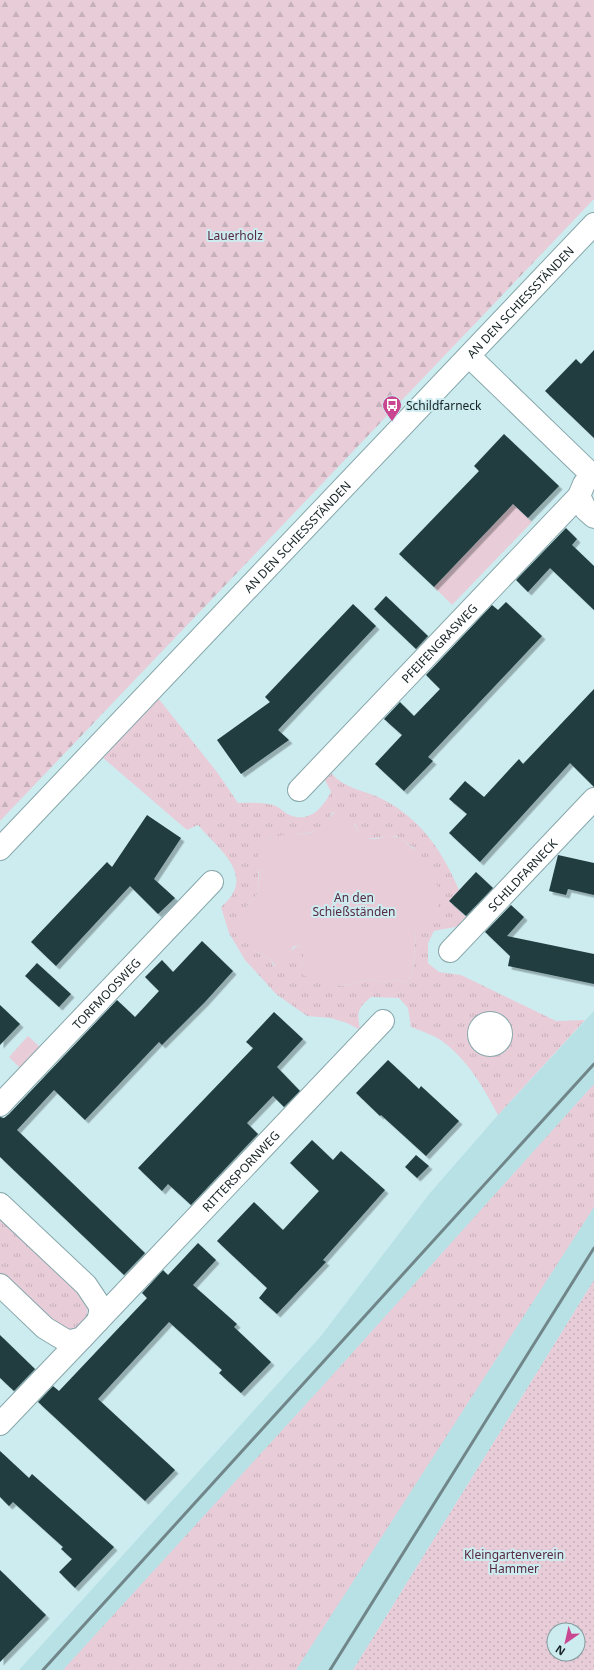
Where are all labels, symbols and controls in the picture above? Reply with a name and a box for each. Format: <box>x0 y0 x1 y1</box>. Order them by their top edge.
park label: Lauerholz <box>207 227 263 244</box>
street label: AN DEN SCHIESSSTÄNDEN <box>463 242 577 361</box>
bus stop icon: Schildfarneck <box>381 394 403 422</box>
place label: Schildfarneck <box>406 397 482 414</box>
street label: AN DEN SCHIESSSTÄNDEN <box>240 477 354 596</box>
street label: PFEIFENGRASWEG <box>397 600 481 686</box>
street label: SCHILDFARNECK <box>484 834 561 915</box>
park label: An den Schießständen <box>313 889 396 920</box>
street label: TORFMOOSWEG <box>68 954 144 1033</box>
street label: RITTERSPORNWEG <box>198 1127 283 1215</box>
park label: Kleingartenverein Hammer <box>464 1546 564 1577</box>
north arrow <box>546 1622 586 1662</box>
text: N <box>552 1642 568 1659</box>

